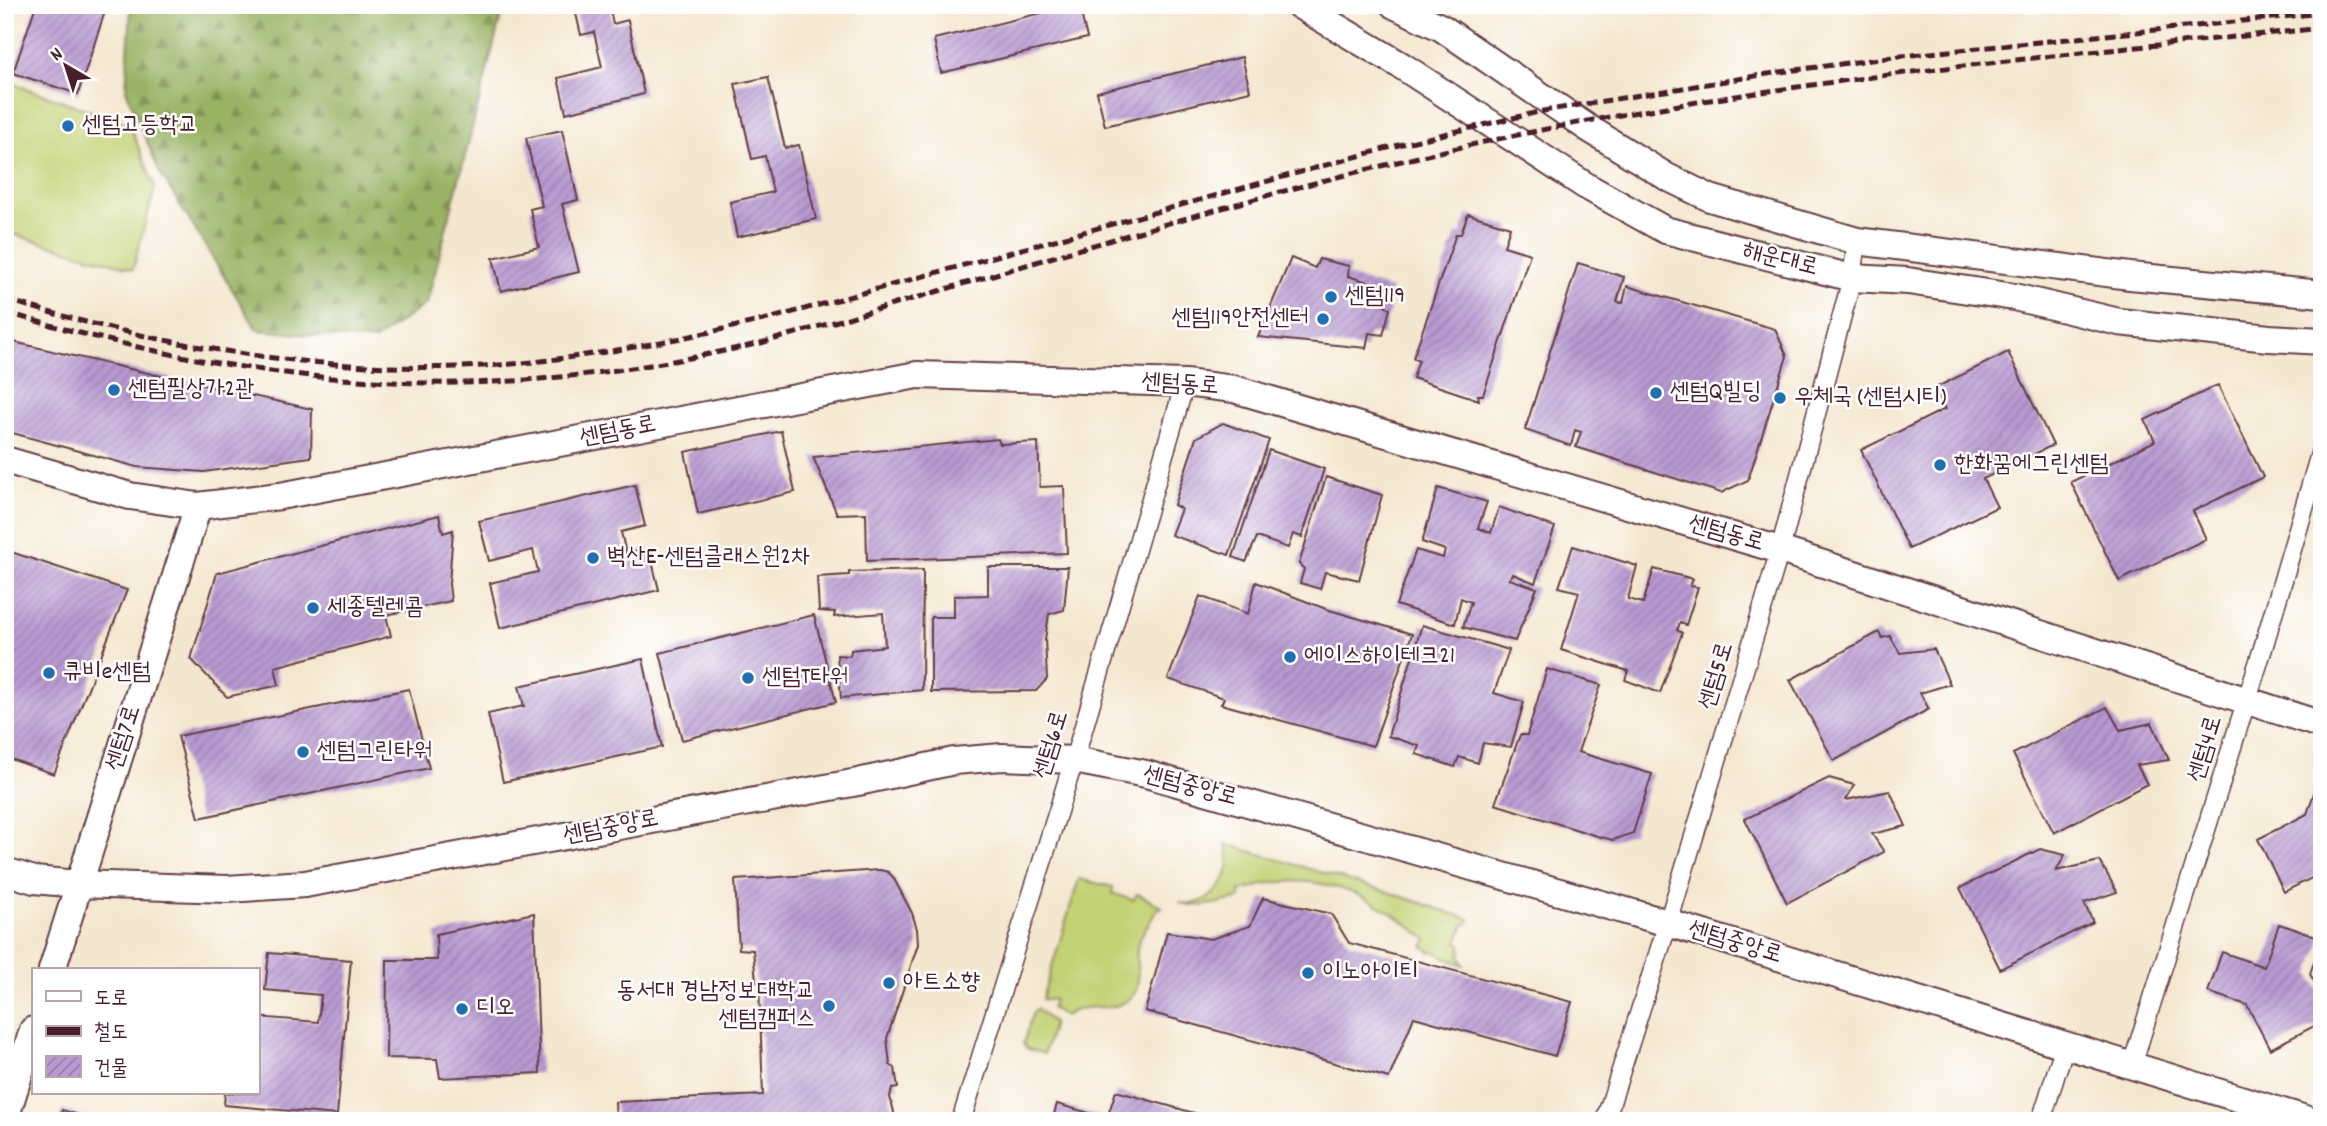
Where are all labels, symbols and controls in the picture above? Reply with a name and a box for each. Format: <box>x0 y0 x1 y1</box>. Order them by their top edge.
north arrow <box>32 32 102 102</box>
text: N <box>45 42 70 69</box>
place label: 센텀고등학교 <box>82 109 198 143</box>
marker: 센텀고등학교 <box>60 118 76 134</box>
street label: 해운대로 <box>1738 234 1822 286</box>
place label: 센텀119 <box>1345 280 1405 314</box>
marker: 센텀119 <box>1323 289 1339 305</box>
place label: 센텀119안전센터 <box>1172 302 1309 336</box>
marker: 센텀119안전센터 <box>1315 311 1331 327</box>
street label: 센텀동로 <box>1140 365 1220 405</box>
place label: 센텀필상가2관 <box>128 373 254 407</box>
place label: 센텀Q빌딩 <box>1670 376 1761 410</box>
place label: 우체국 (센텀시티) <box>1794 381 1947 415</box>
marker: 센텀필상가2관 <box>106 382 122 398</box>
marker: 센텀Q빌딩 <box>1648 385 1664 401</box>
marker: 우체국 (센텀시티) <box>1772 390 1788 406</box>
street label: 센텀동로 <box>577 408 659 456</box>
place label: 한화꿈에그린센텀 <box>1954 448 2109 482</box>
marker: 한화꿈에그린센텀 <box>1932 457 1948 473</box>
street label: 센텀동로 <box>1684 507 1768 561</box>
place label: 벽산E-센텀클래스원2차 <box>607 541 810 575</box>
marker: 벽산E-센텀클래스원2차 <box>585 550 601 566</box>
place label: 세종텔레콤 <box>327 591 424 625</box>
marker: 세종텔레콤 <box>305 600 321 616</box>
street label: 센텀5로 <box>1691 638 1743 714</box>
place label: 에이스하이테크21 <box>1304 640 1455 674</box>
marker: 에이스하이테크21 <box>1282 649 1298 665</box>
place label: 큐비e센텀 <box>63 656 151 690</box>
place label: 센텀T타워 <box>762 661 849 695</box>
marker: 큐비e센텀 <box>41 665 57 681</box>
marker: 센텀T타워 <box>740 670 756 686</box>
street label: 센텀7로 <box>97 701 151 775</box>
street label: 센텀6로 <box>1026 707 1078 783</box>
street label: 센텀4로 <box>2180 712 2232 786</box>
place label: 센텀그린타워 <box>317 735 433 769</box>
marker: 센텀그린타워 <box>295 744 311 760</box>
street label: 센텀중앙로 <box>1139 758 1241 816</box>
street label: 센텀중앙로 <box>560 802 662 854</box>
street label: 센텀중앙로 <box>1684 913 1786 973</box>
place label: 이노아이티 <box>1322 956 1419 990</box>
marker: 이노아이티 <box>1300 965 1316 981</box>
place label: 아트소향 <box>903 966 980 1000</box>
legend <box>32 968 259 1094</box>
place label: 동서대 경남정보대학교 센텀캠퍼스 <box>616 975 815 1037</box>
marker: 아트소향 <box>881 975 897 991</box>
text: 도로 <box>94 985 128 1015</box>
place label: 디오 <box>476 992 515 1026</box>
marker: 동서대 경남정보대학교 센텀캠퍼스 <box>821 998 837 1014</box>
marker: 디오 <box>454 1001 470 1017</box>
text: 철도 <box>94 1019 128 1049</box>
text: 건물 <box>94 1055 128 1085</box>

